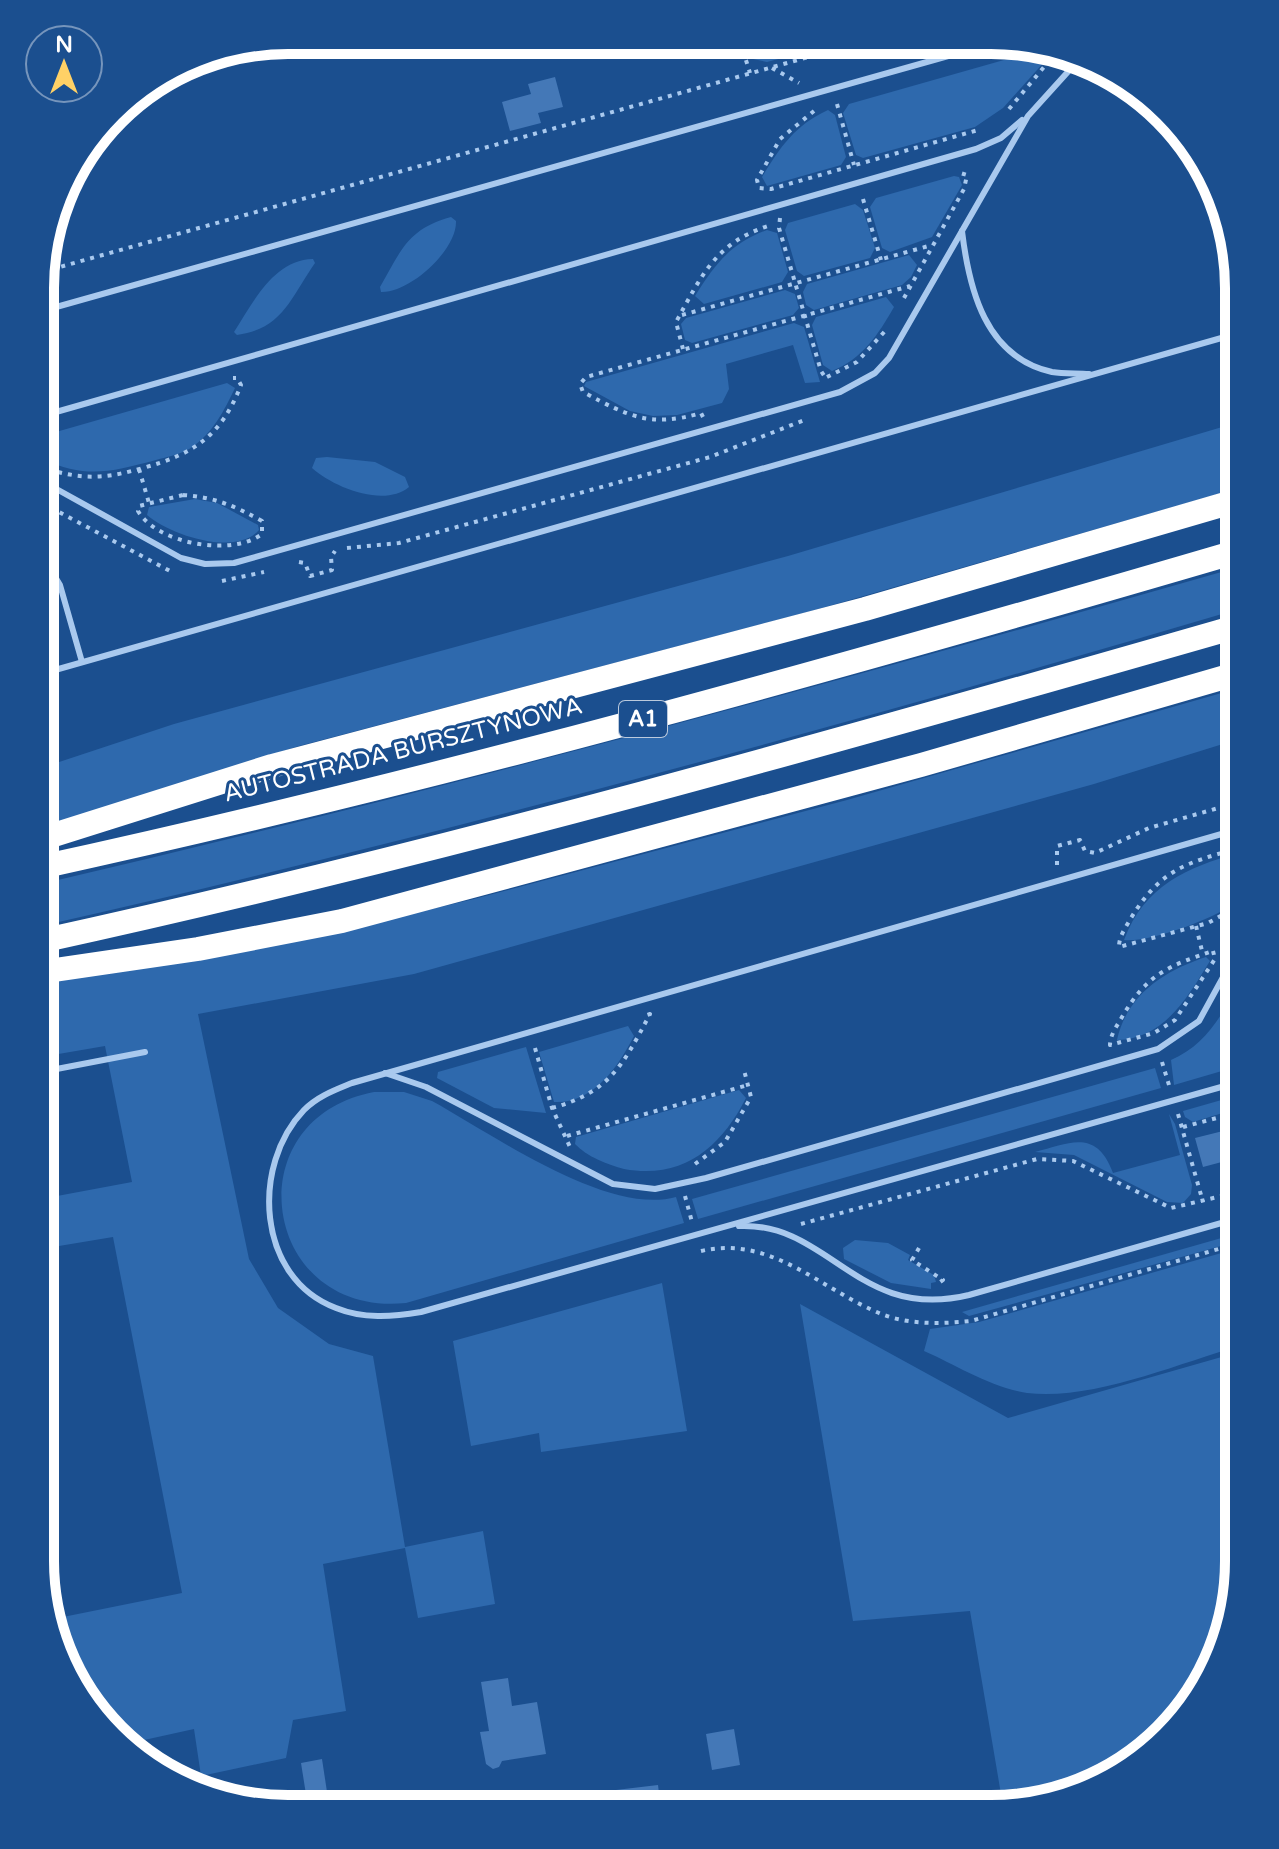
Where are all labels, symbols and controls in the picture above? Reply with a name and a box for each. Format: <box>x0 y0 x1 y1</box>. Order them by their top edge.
north arrow <box>24 24 104 104</box>
text: N <box>55 32 73 58</box>
street label: AUTOSTRADA BURSZTYNOWA <box>221 691 585 809</box>
road number: A1 <box>619 701 667 737</box>

